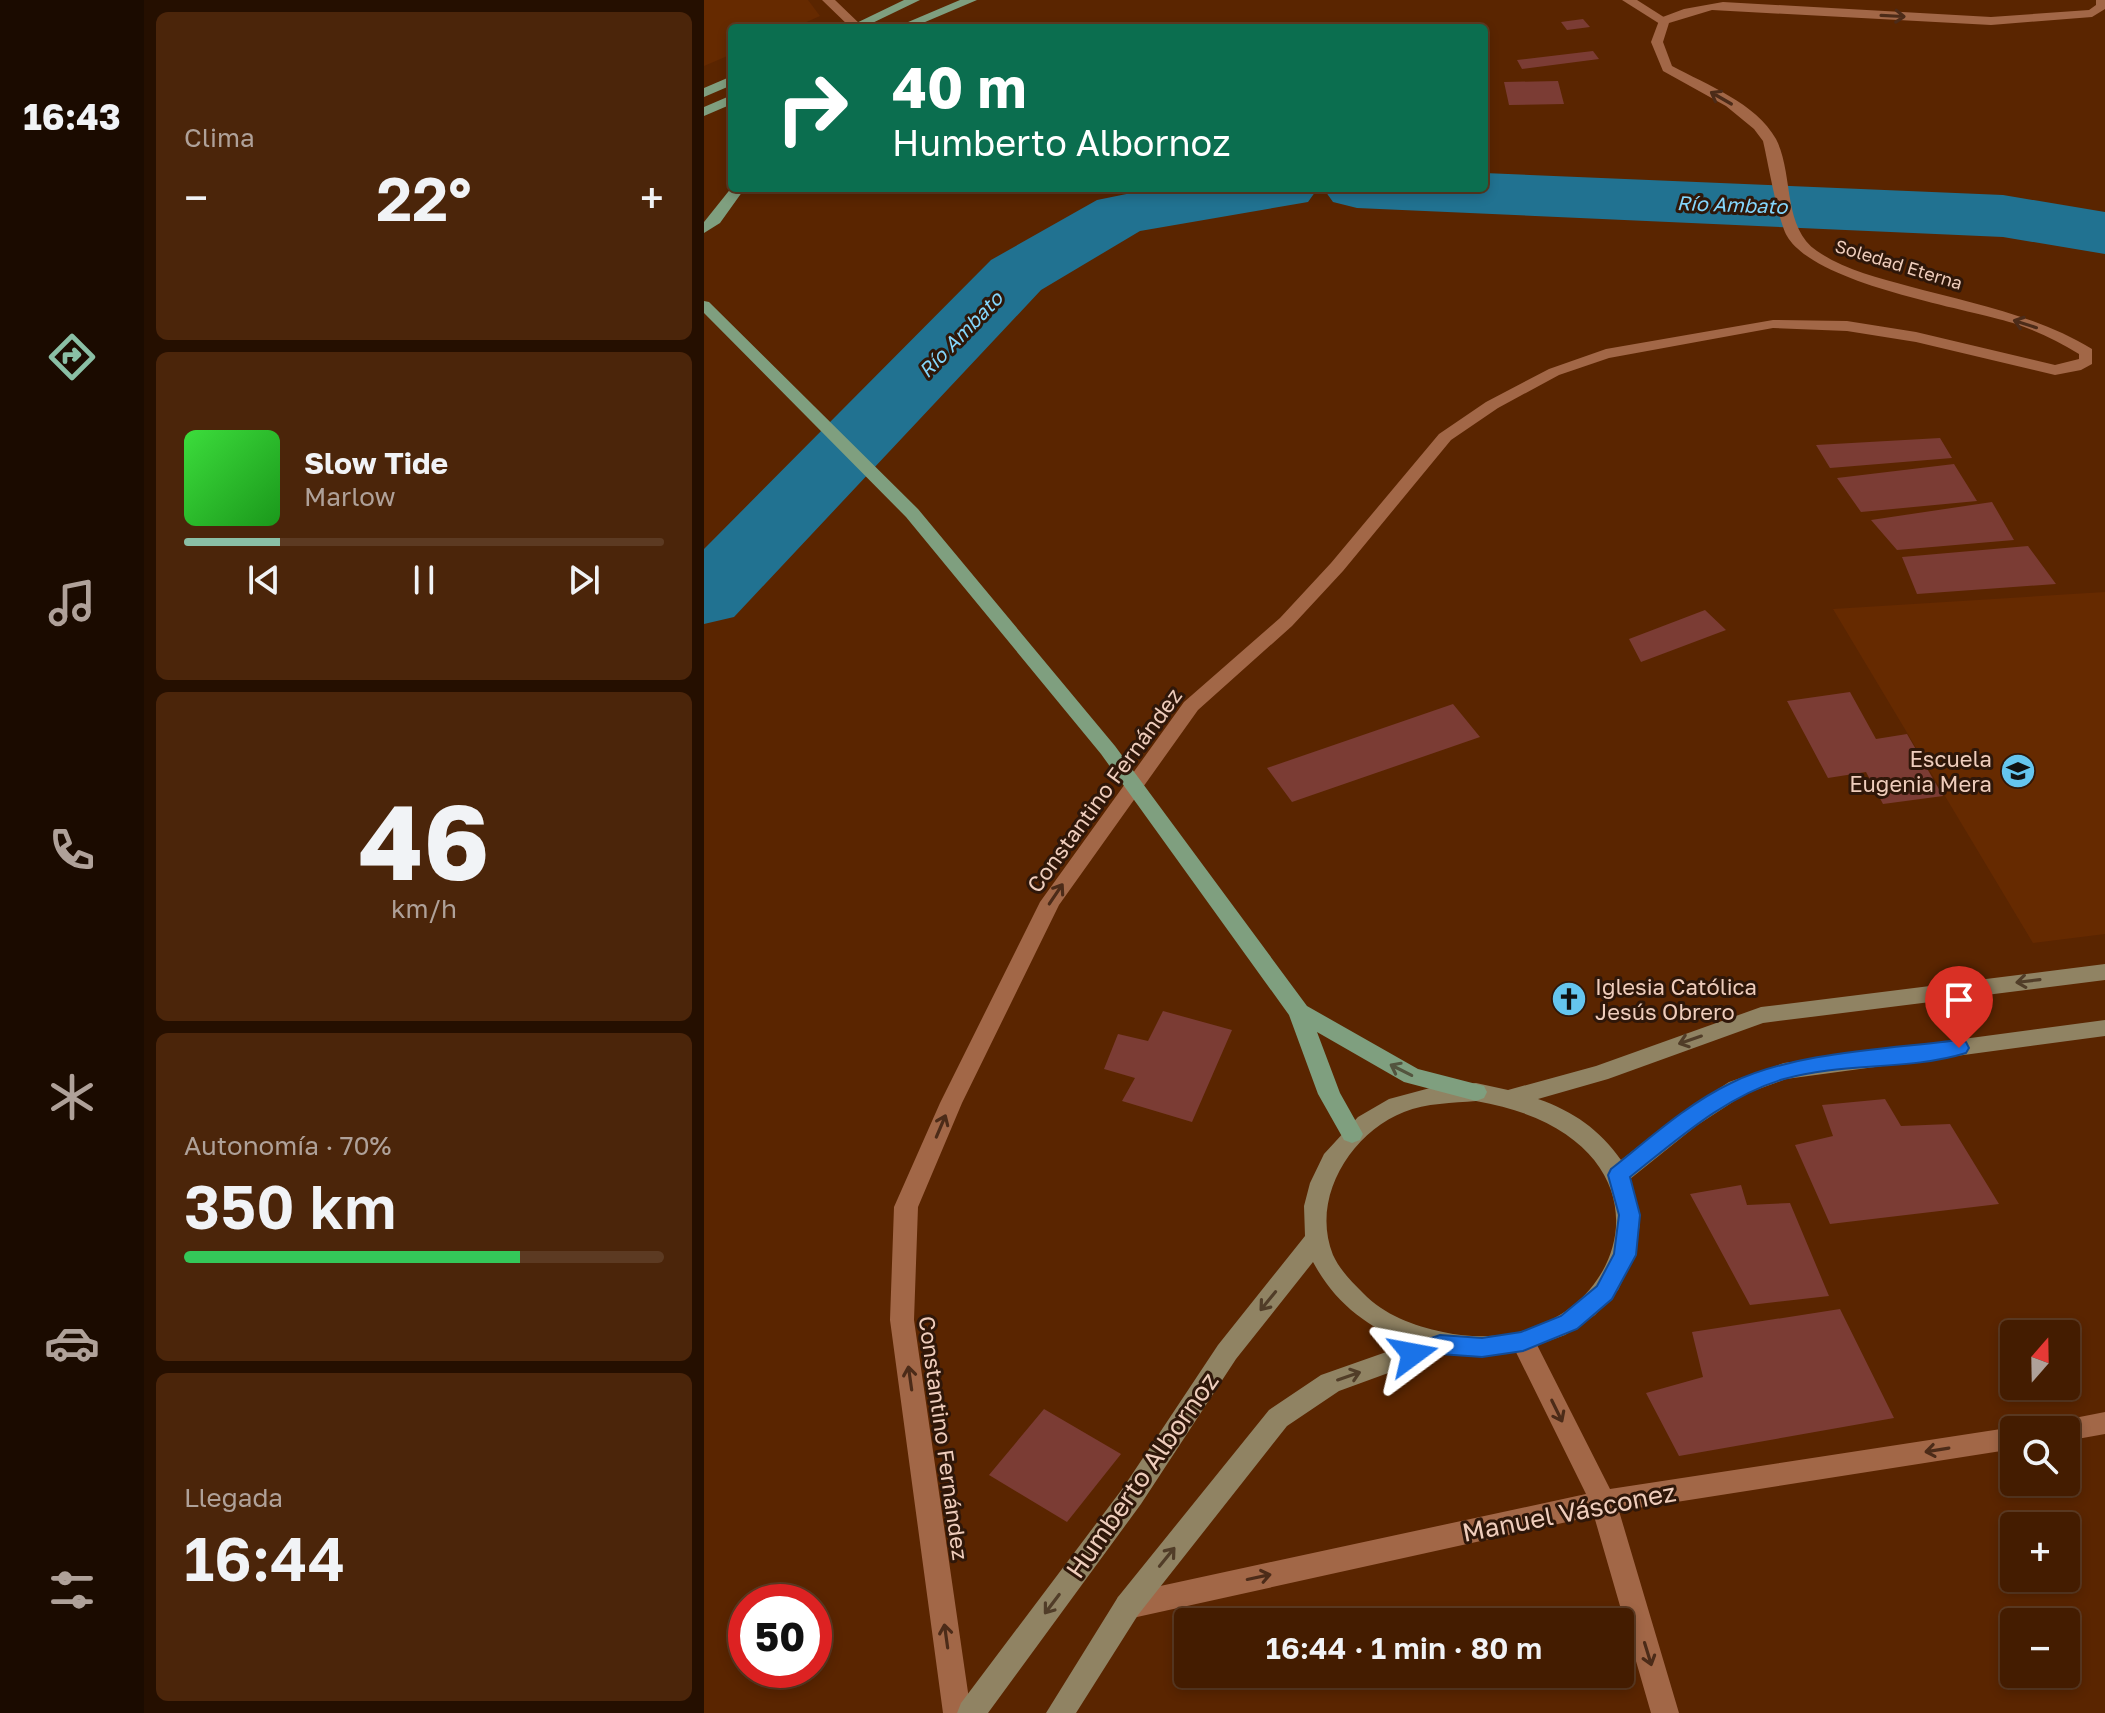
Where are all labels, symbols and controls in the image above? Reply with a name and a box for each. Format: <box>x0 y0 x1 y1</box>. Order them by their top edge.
one-way arrow <box>1879 9 1906 24</box>
text: 40 m <box>892 53 1026 120</box>
icon: right <box>760 56 864 160</box>
one-way arrow <box>1710 90 1733 106</box>
text: 16:43 <box>23 95 121 138</box>
text: Humberto Albornoz <box>892 121 1231 164</box>
text: Clima <box>184 122 255 153</box>
text: 22° <box>376 162 472 234</box>
text: − <box>184 171 208 224</box>
text: + <box>640 171 664 224</box>
water label: Río Ambato <box>1676 190 1789 218</box>
street label: Soledad Eterna <box>1833 234 1965 294</box>
water label: Río Ambato <box>913 285 1008 382</box>
one-way arrow <box>2012 315 2037 330</box>
icon: directions <box>44 329 100 385</box>
text: Slow Tide <box>304 445 448 481</box>
text: Marlow <box>304 481 396 512</box>
icon: previous <box>242 558 286 602</box>
icon: pause <box>402 558 446 602</box>
icon: next <box>562 558 606 602</box>
icon: music <box>44 575 100 631</box>
street label: Constantino Fernández <box>1021 683 1187 897</box>
place label: Escuela Eugenia Mera <box>1849 745 1992 797</box>
school or university icon: Escuela Eugenia Mera <box>1999 752 2037 790</box>
text: 46 <box>358 778 490 903</box>
icon: phone <box>44 822 100 878</box>
one-way arrow <box>1048 883 1064 905</box>
text: km/h <box>391 893 457 924</box>
pin <box>1925 966 1993 1048</box>
place label: Iglesia Católica Jesús Obrero <box>1595 973 1757 1025</box>
one-way arrow <box>2015 974 2042 989</box>
icon: arrive <box>1937 978 1981 1022</box>
church icon: Iglesia Católica Jesús Obrero <box>1550 980 1588 1018</box>
one-way arrow <box>1678 1034 1703 1049</box>
one-way arrow <box>1390 1061 1414 1077</box>
icon: climate <box>44 1069 100 1125</box>
one-way arrow <box>934 1114 949 1139</box>
text: Autonomía · 70% <box>184 1130 391 1161</box>
text: 350 km <box>184 1170 397 1242</box>
one-way arrow <box>1259 1290 1276 1311</box>
position arrow <box>1371 1312 1455 1396</box>
street label: Constantino Fernández <box>914 1314 974 1562</box>
icon: car <box>44 1315 100 1371</box>
north arrow <box>2000 1320 2080 1400</box>
map controls <box>2000 1320 2080 1688</box>
one-way arrow <box>902 1366 917 1391</box>
street label: Humberto Albornoz <box>1059 1366 1225 1584</box>
one-way arrow <box>1336 1368 1361 1383</box>
one-way arrow <box>1550 1399 1566 1423</box>
button: search <box>2000 1416 2080 1496</box>
one-way arrow <box>1925 1443 1950 1458</box>
street label: Manuel Vásconez <box>1459 1476 1679 1548</box>
text: Llegada <box>184 1482 283 1513</box>
button: + <box>2000 1512 2080 1592</box>
text: 16:44 <box>184 1522 346 1594</box>
one-way arrow <box>1159 1547 1176 1568</box>
icon: filters <box>44 1562 100 1618</box>
one-way arrow <box>1246 1569 1272 1584</box>
speed limit sign: 50 <box>728 1584 832 1688</box>
one-way arrow <box>1044 1593 1061 1614</box>
button: − <box>2000 1608 2080 1688</box>
one-way arrow <box>938 1624 953 1649</box>
text: 16:44 · 1 min · 80 m <box>1266 1630 1542 1666</box>
one-way arrow <box>1641 1641 1656 1667</box>

